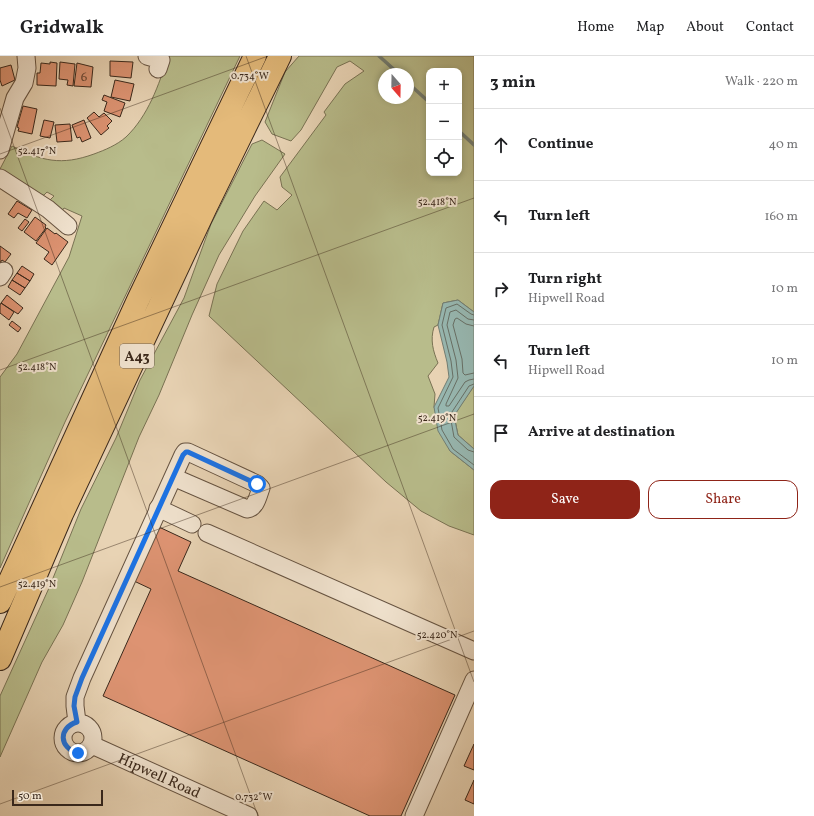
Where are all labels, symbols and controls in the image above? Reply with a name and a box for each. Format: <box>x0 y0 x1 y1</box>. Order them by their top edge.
text: Gridwalk <box>20 15 104 41</box>
text: Home <box>577 18 614 37</box>
text: Map <box>636 18 664 37</box>
text: About <box>686 18 724 37</box>
text: Contact <box>746 18 794 37</box>
north arrow <box>378 68 414 104</box>
map controls <box>426 68 462 176</box>
button: + <box>426 68 462 104</box>
house number: 6 <box>81 69 88 87</box>
text: 0.734°W <box>231 69 269 83</box>
text: 3 min <box>490 71 536 94</box>
text: Walk · 220 m <box>725 73 798 91</box>
button: − <box>426 104 462 140</box>
icon: ahead <box>490 134 512 156</box>
text: Continue <box>528 134 593 155</box>
text: 40 m <box>769 136 798 154</box>
button: locate <box>426 140 462 176</box>
text: 52.417°N <box>18 144 57 158</box>
text: 52.418°N <box>418 195 457 209</box>
icon: left <box>490 206 512 228</box>
text: Turn left <box>528 206 590 227</box>
text: 160 m <box>764 208 798 226</box>
text: Turn right <box>528 269 602 290</box>
icon: right <box>490 278 512 300</box>
text: 10 m <box>771 280 798 298</box>
text: Hipwell Road <box>528 290 605 308</box>
text: Turn left <box>528 341 590 362</box>
road number: A43 <box>120 344 154 368</box>
icon: left <box>490 350 512 372</box>
text: 10 m <box>771 352 798 370</box>
text: 52.418°N <box>18 360 57 374</box>
text: Hipwell Road <box>528 362 605 380</box>
text: 52.419°N <box>418 411 457 425</box>
icon: arrive <box>490 422 512 444</box>
text: Arrive at destination <box>528 422 675 443</box>
route start <box>248 475 266 493</box>
button: Save <box>490 480 640 519</box>
button: Share <box>648 480 798 519</box>
text: 52.419°N <box>18 577 57 591</box>
text: 52.420°N <box>417 628 458 642</box>
route end <box>69 744 87 762</box>
street label: Hipwell Road <box>114 749 204 805</box>
scale bar <box>12 788 103 807</box>
text: 50 m <box>18 789 42 804</box>
text: 0.732°W <box>235 790 273 804</box>

